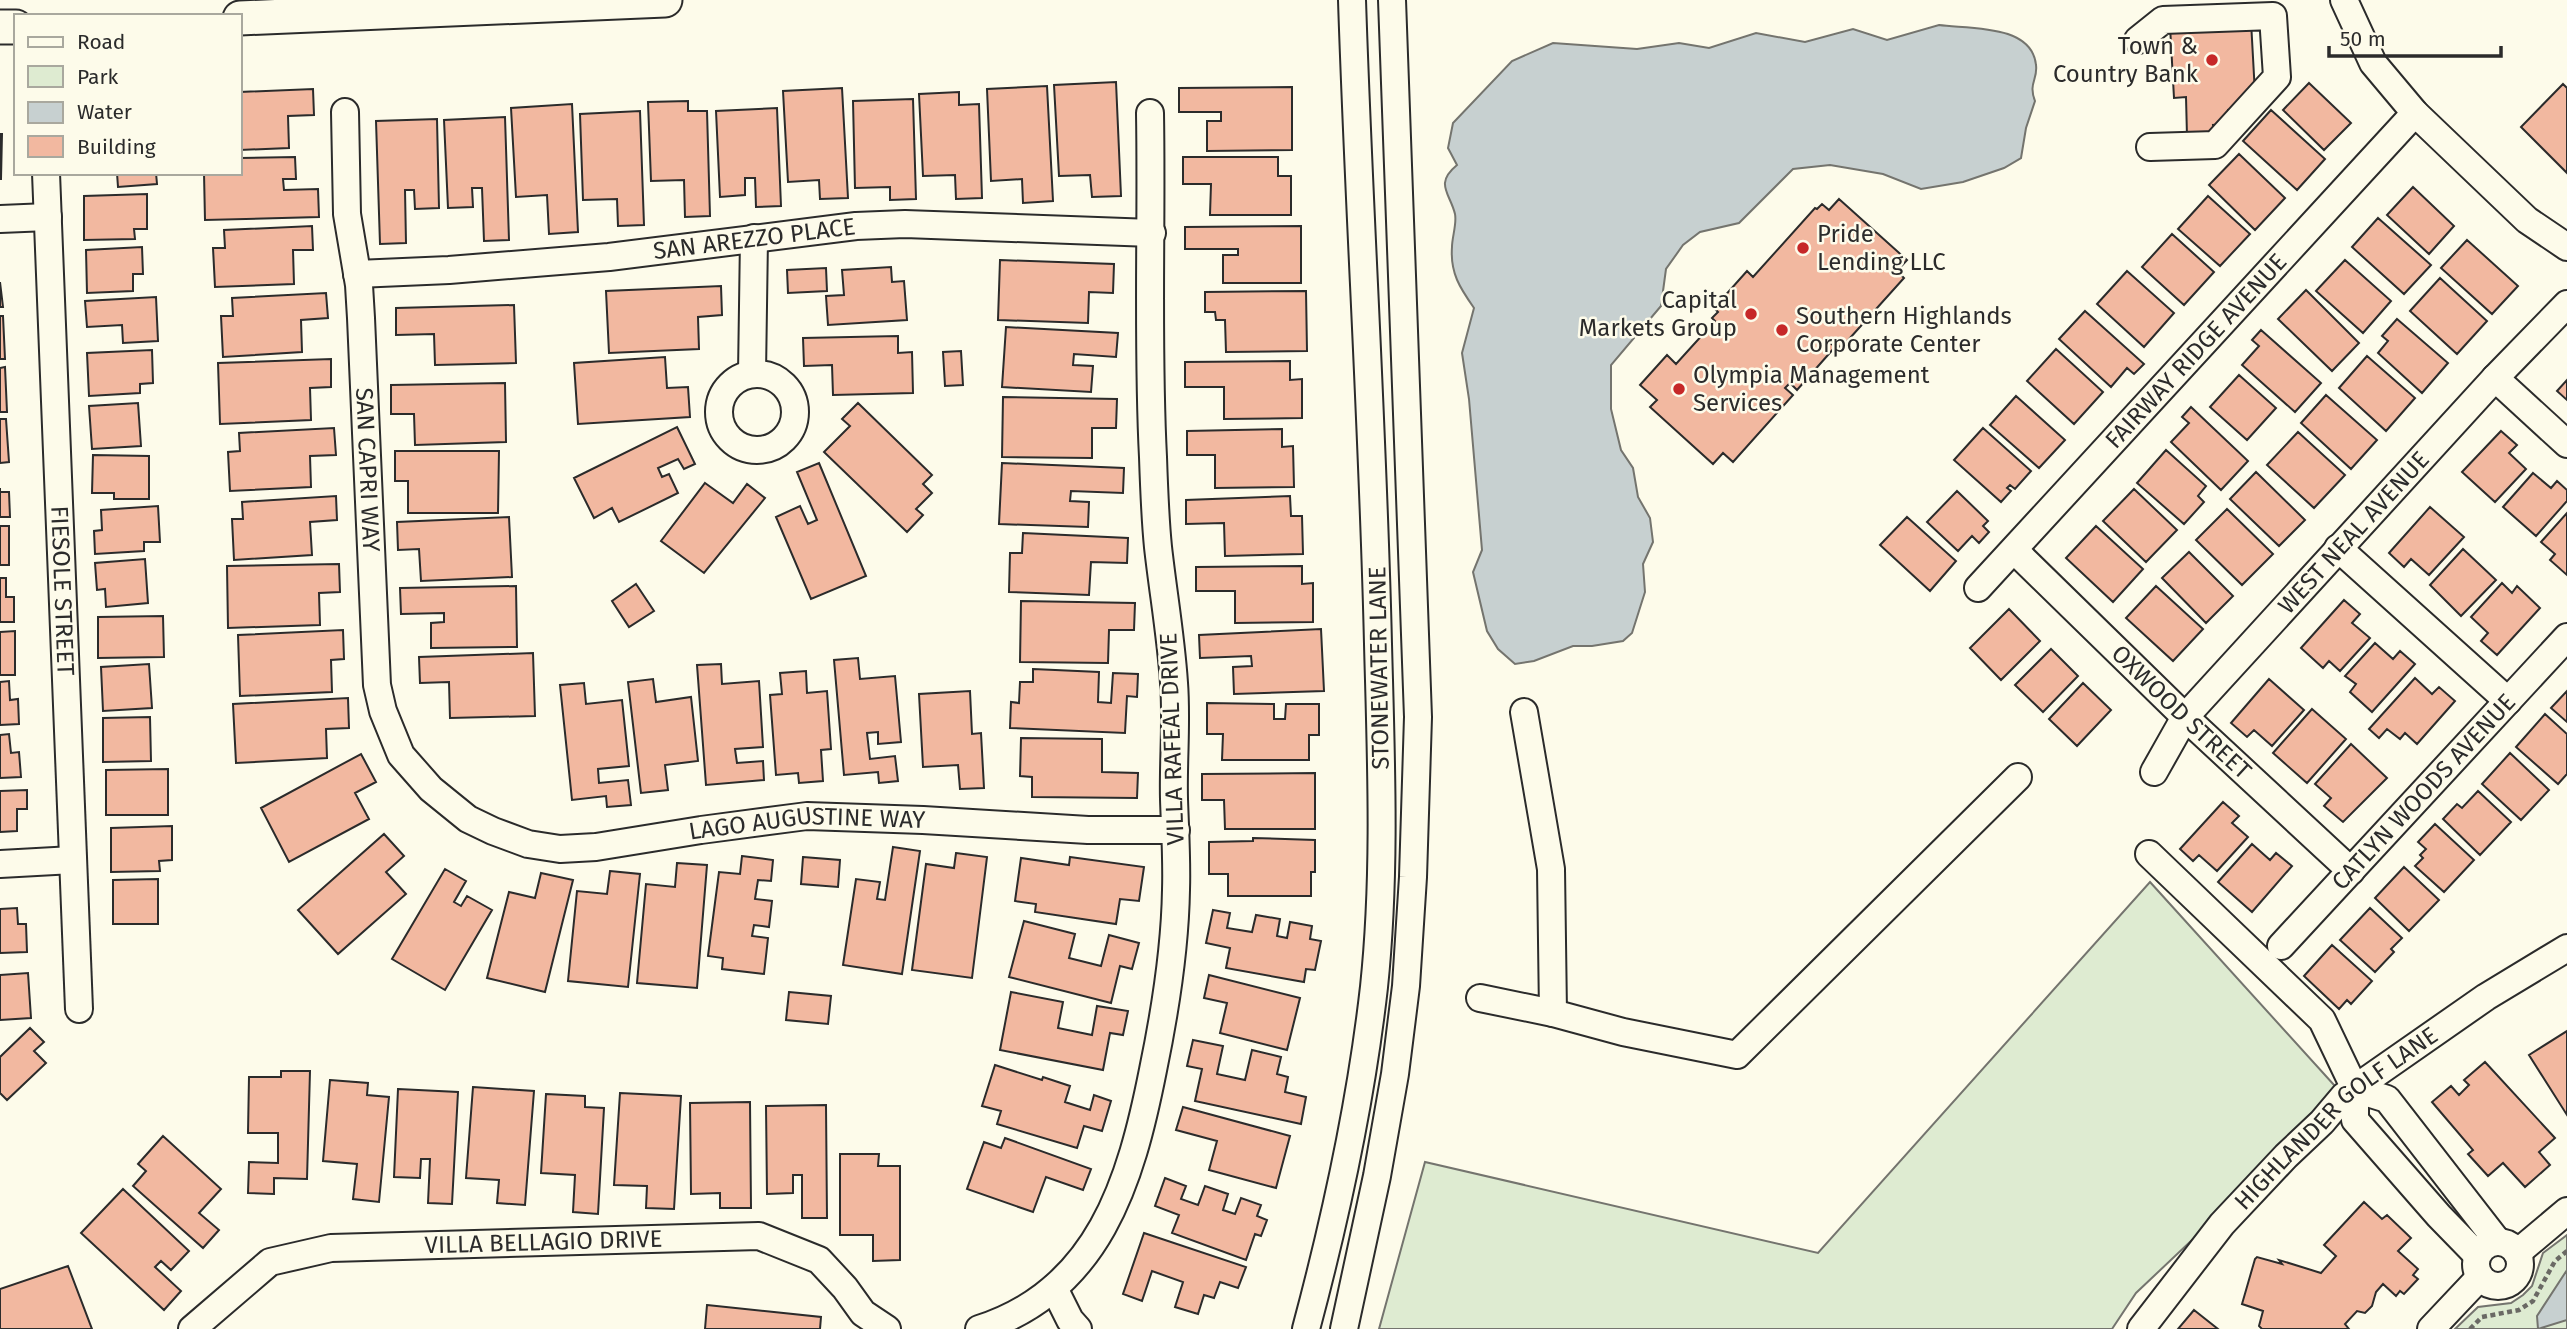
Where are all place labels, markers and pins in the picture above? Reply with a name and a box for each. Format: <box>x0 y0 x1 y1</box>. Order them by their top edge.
place label: Town & Country Bank <box>2053 32 2199 88</box>
marker: Town & Country Bank <box>2204 52 2220 68</box>
place label: Pride Lending LLC <box>1817 220 1946 276</box>
marker: Pride Lending LLC <box>1795 240 1811 256</box>
place label: Capital Markets Group <box>1579 286 1737 342</box>
place label: Southern Highlands Corporate Center <box>1796 302 2012 358</box>
marker: Capital Markets Group <box>1743 306 1759 322</box>
marker: Southern Highlands Corporate Center <box>1774 322 1790 338</box>
place label: Olympia Management Services <box>1693 361 1930 417</box>
marker: Olympia Management Services <box>1671 381 1687 397</box>

